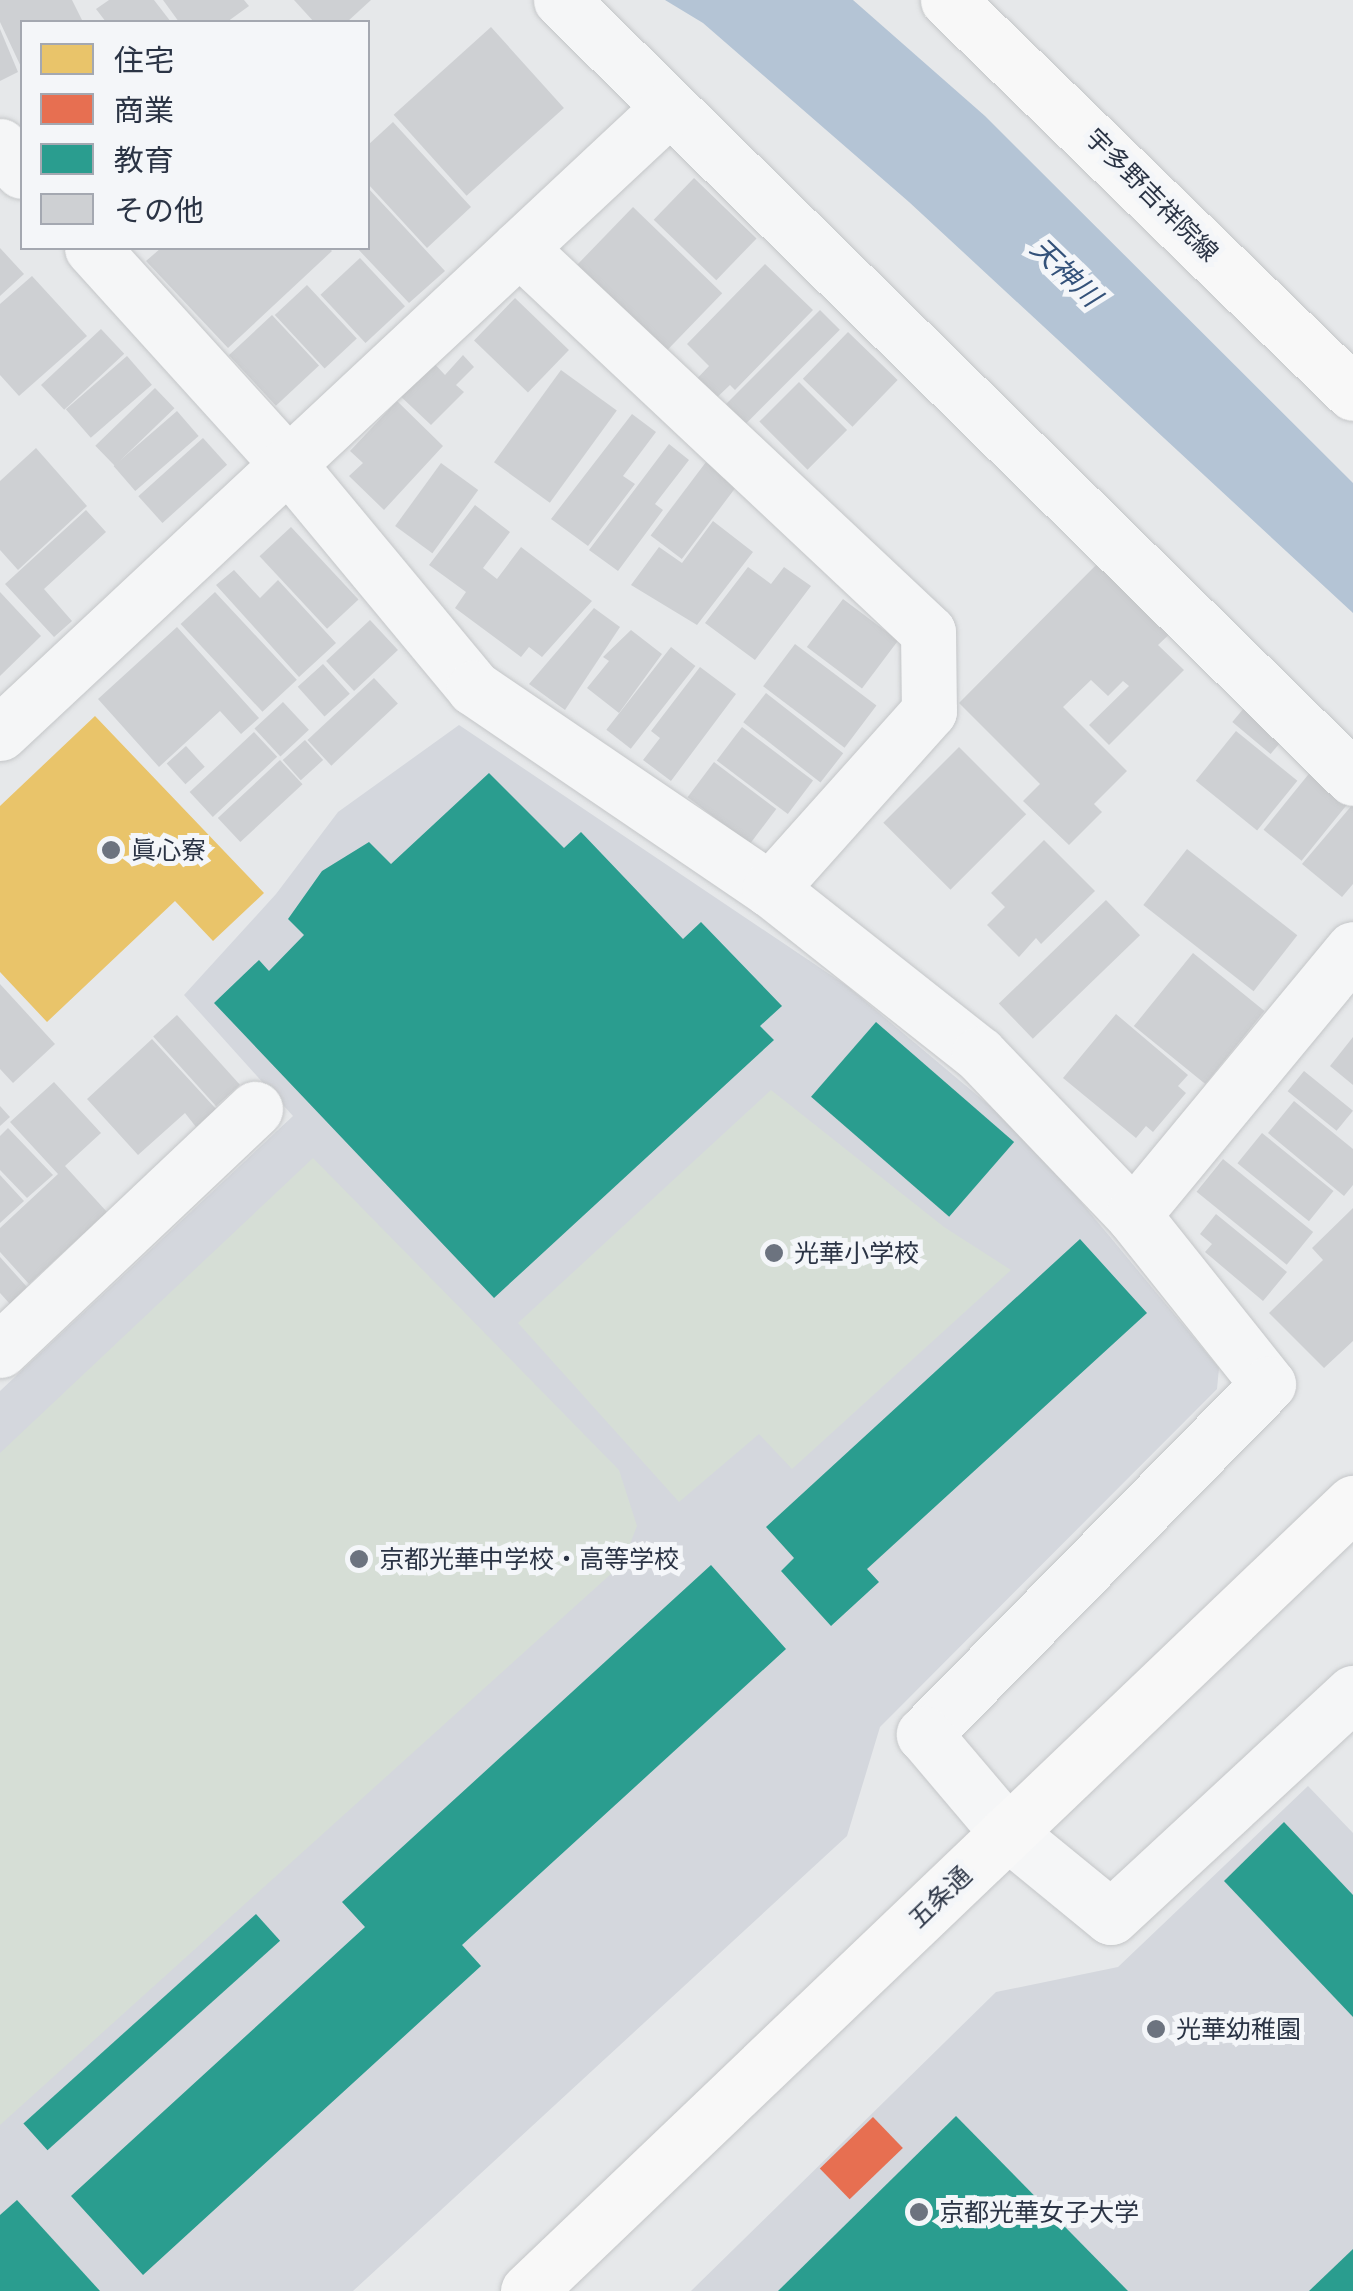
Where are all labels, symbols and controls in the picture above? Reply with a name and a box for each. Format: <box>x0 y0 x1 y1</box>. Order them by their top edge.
legend <box>20 20 370 250</box>
text: 住宅 <box>114 37 174 83</box>
text: 商業 <box>114 87 174 133</box>
street label: 宇多野吉祥院線 <box>1080 123 1224 267</box>
text: 教育 <box>114 137 174 183</box>
text: その他 <box>114 187 204 233</box>
water label: 天神川 <box>1024 231 1108 313</box>
place label: 眞心寮 <box>131 835 206 865</box>
marker: 眞心寮 <box>100 839 122 861</box>
place label: 光華小学校 <box>794 1238 919 1268</box>
marker: 光華小学校 <box>763 1242 785 1264</box>
place label: 京都光華中学校・高等学校 <box>379 1544 679 1574</box>
marker: 京都光華中学校・高等学校 <box>348 1548 370 1570</box>
street label: 五条通 <box>903 1860 977 1934</box>
place label: 光華幼稚園 <box>1176 2014 1301 2044</box>
marker: 光華幼稚園 <box>1145 2018 1167 2040</box>
place label: 京都光華女子大学 <box>939 2197 1139 2227</box>
marker: 京都光華女子大学 <box>908 2201 930 2223</box>

